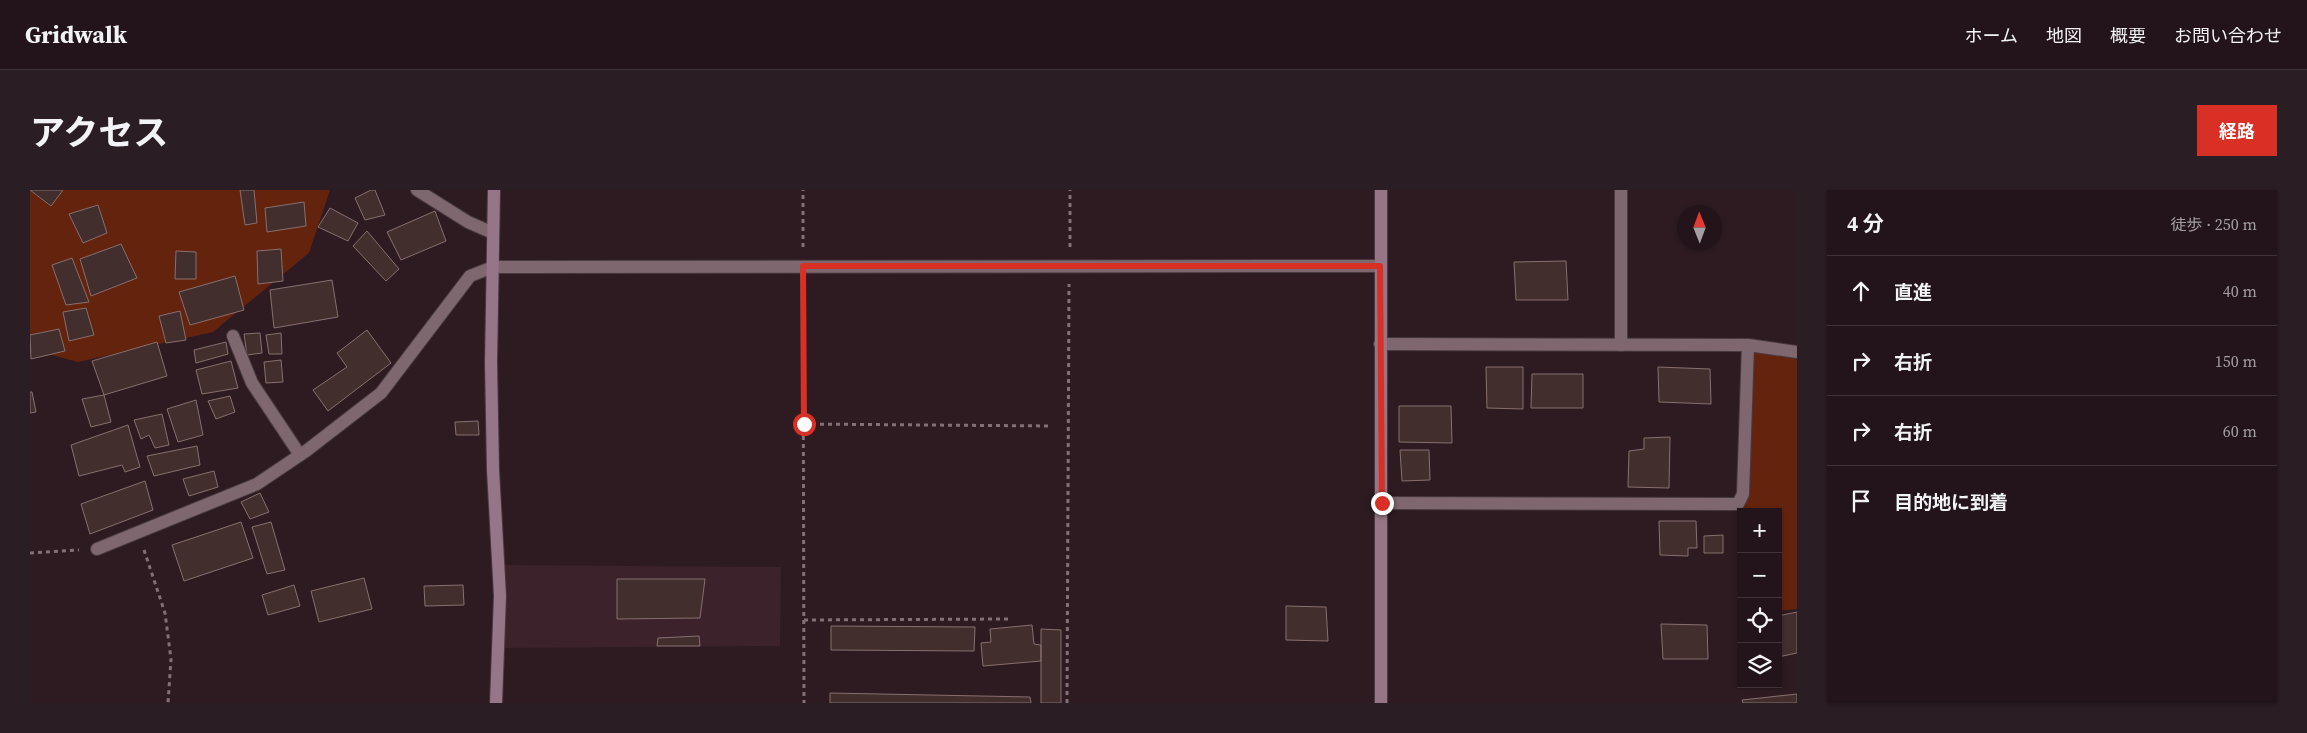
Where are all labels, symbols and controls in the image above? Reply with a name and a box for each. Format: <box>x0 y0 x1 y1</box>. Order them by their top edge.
text: Gridwalk <box>25 18 127 51</box>
text: ホーム <box>1965 23 2018 48</box>
text: 地図 <box>2046 23 2082 48</box>
text: 概要 <box>2110 23 2146 48</box>
text: お問い合わせ <box>2174 23 2282 48</box>
button: 経路 <box>2197 105 2277 156</box>
text: アクセス <box>30 109 168 157</box>
north arrow <box>1677 205 1722 250</box>
text: 4 分 <box>1847 209 1884 238</box>
text: 徒歩 · 250 m <box>2171 213 2257 235</box>
icon: ahead <box>1847 277 1875 305</box>
text: 直進 <box>1894 279 1932 305</box>
text: 40 m <box>2223 280 2257 302</box>
icon: right <box>1847 347 1875 375</box>
text: 右折 <box>1894 349 1932 375</box>
text: 150 m <box>2215 350 2257 372</box>
route start <box>793 413 816 436</box>
icon: right <box>1847 417 1875 445</box>
text: 右折 <box>1894 419 1932 445</box>
text: 60 m <box>2223 420 2257 442</box>
icon: arrive <box>1847 487 1875 515</box>
text: 目的地に到着 <box>1894 489 2008 515</box>
route end <box>1371 492 1394 515</box>
map controls <box>1737 508 1782 688</box>
button: + <box>1737 508 1782 553</box>
button: − <box>1737 553 1782 598</box>
button: locate <box>1737 598 1782 643</box>
button: layers <box>1737 643 1782 688</box>

